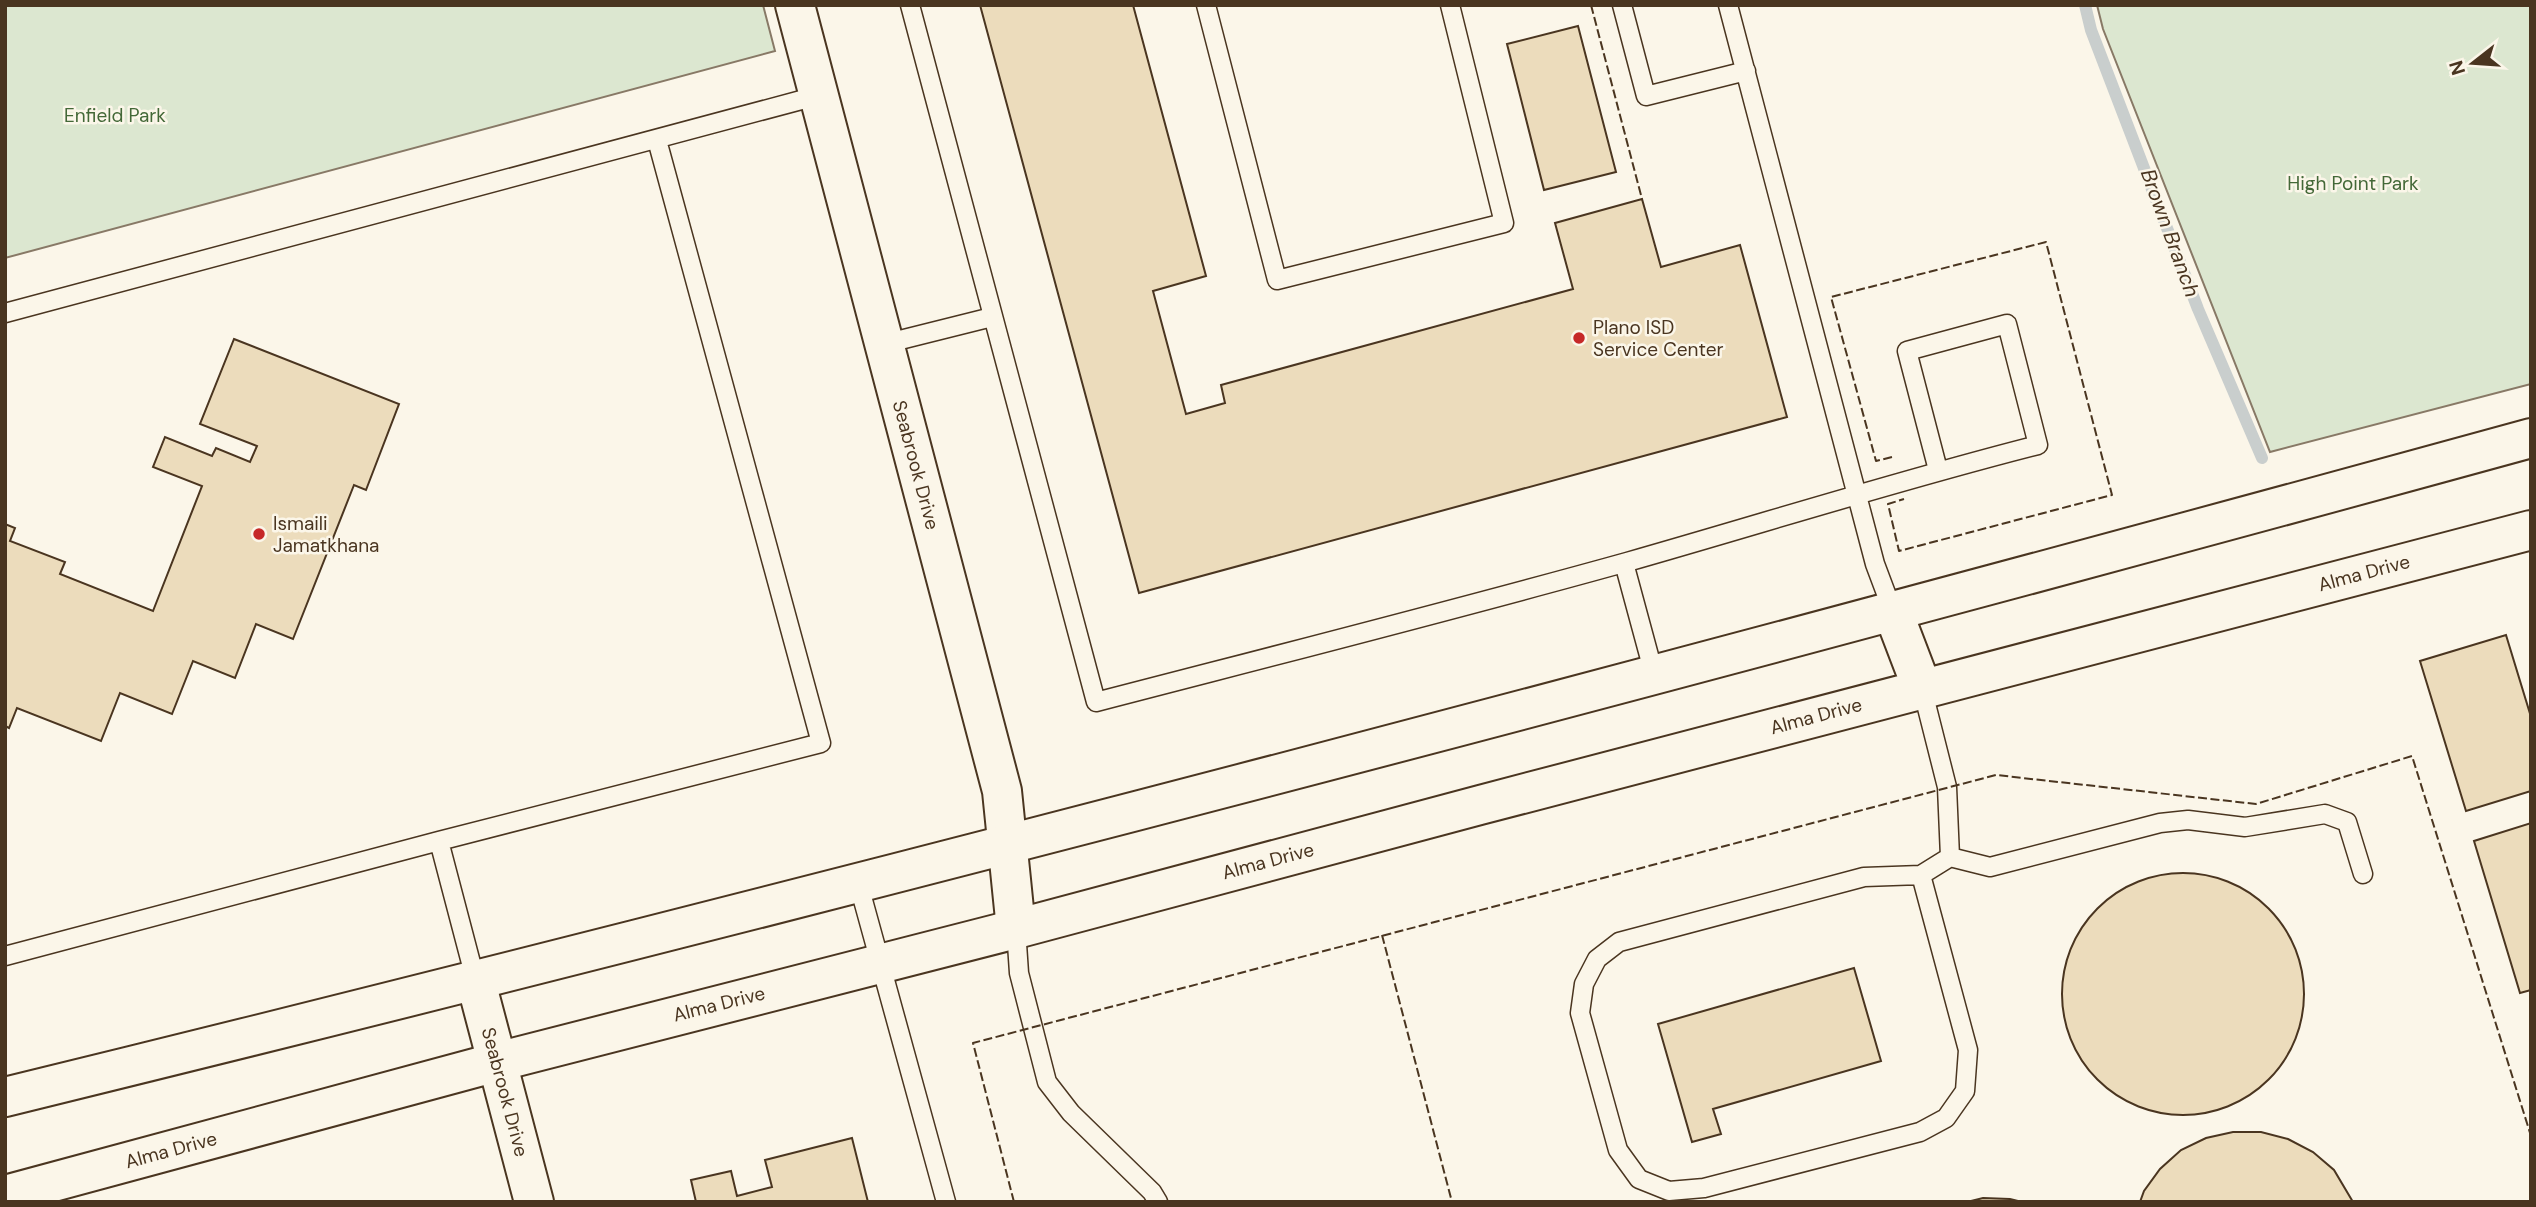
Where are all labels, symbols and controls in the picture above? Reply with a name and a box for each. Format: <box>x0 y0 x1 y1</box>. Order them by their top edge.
north arrow <box>2438 28 2508 98</box>
text: N <box>2443 58 2471 78</box>
park label: Enfield Park <box>64 103 166 128</box>
water label: Brown Branch <box>2134 165 2206 301</box>
park label: High Point Park <box>2287 171 2419 196</box>
place label: Plano ISD Service Center <box>1593 315 1723 362</box>
marker: Plano ISD Service Center <box>1571 330 1587 346</box>
street label: Seabrook Drive <box>887 398 945 532</box>
place label: Ismaili Jamatkhana <box>273 511 379 558</box>
marker: Ismaili Jamatkhana <box>251 526 267 542</box>
street label: Alma Drive <box>2315 549 2413 597</box>
street label: Alma Drive <box>1767 692 1865 740</box>
street label: Alma Drive <box>1219 837 1317 885</box>
street label: Alma Drive <box>670 980 768 1028</box>
street label: Seabrook Drive <box>476 1025 534 1159</box>
street label: Alma Drive <box>122 1126 220 1174</box>

